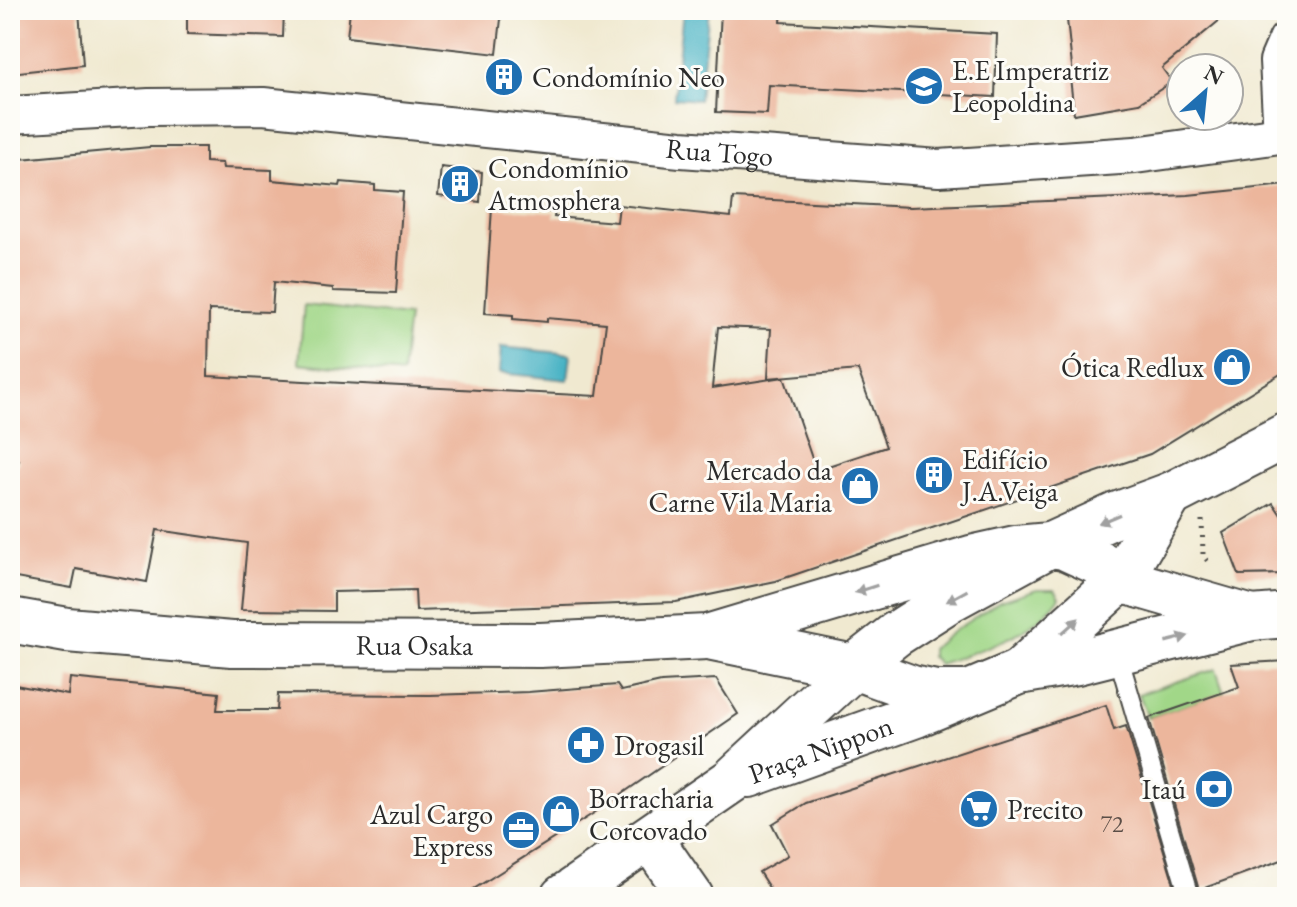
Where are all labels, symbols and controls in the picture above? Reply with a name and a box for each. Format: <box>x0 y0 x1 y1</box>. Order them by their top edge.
place label: E.E Imperatriz Leopoldina <box>952 52 1109 120</box>
north arrow <box>1165 52 1245 132</box>
building icon: Condomínio Neo <box>483 56 525 98</box>
text: N <box>1199 58 1229 92</box>
place label: Condomínio Neo <box>532 59 725 95</box>
school or university icon: E.E Imperatriz Leopoldina <box>903 65 945 107</box>
street label: Rua Togo <box>664 130 774 174</box>
place label: Condomínio Atmosphera <box>487 150 629 218</box>
building icon: Condomínio Atmosphera <box>439 163 481 205</box>
shop icon: Ótica Redlux <box>1211 346 1253 388</box>
place label: Ótica Redlux <box>1061 349 1204 385</box>
place label: Edifício J.A.Veiga <box>960 441 1059 509</box>
place label: Mercado da Carne Vila Maria <box>648 452 833 520</box>
building icon: Edifício J.A.Veiga <box>913 454 955 496</box>
shop icon: Mercado da Carne Vila Maria <box>839 465 881 507</box>
one-way arrow <box>1097 512 1121 525</box>
one-way arrow <box>853 584 877 596</box>
one-way arrow <box>946 589 968 603</box>
one-way arrow <box>1060 617 1079 635</box>
street label: Rua Osaka <box>356 626 474 663</box>
one-way arrow <box>1165 632 1190 644</box>
street label: Praça Nippon <box>744 707 898 792</box>
pharmacy icon: Drogasil <box>565 724 607 766</box>
place label: Drogasil <box>614 727 705 763</box>
bank icon: Itaú <box>1193 768 1235 810</box>
place label: Itaú <box>1142 771 1186 807</box>
place label: Borracharia Corcovado <box>589 780 714 848</box>
supermarket icon: Precito <box>958 788 1000 830</box>
place label: Precito <box>1007 791 1083 827</box>
shop icon: Borracharia Corcovado <box>540 793 582 835</box>
place label: Azul Cargo Express <box>369 796 493 864</box>
house number: 72 <box>1100 808 1124 839</box>
office icon: Azul Cargo Express <box>500 809 542 851</box>

